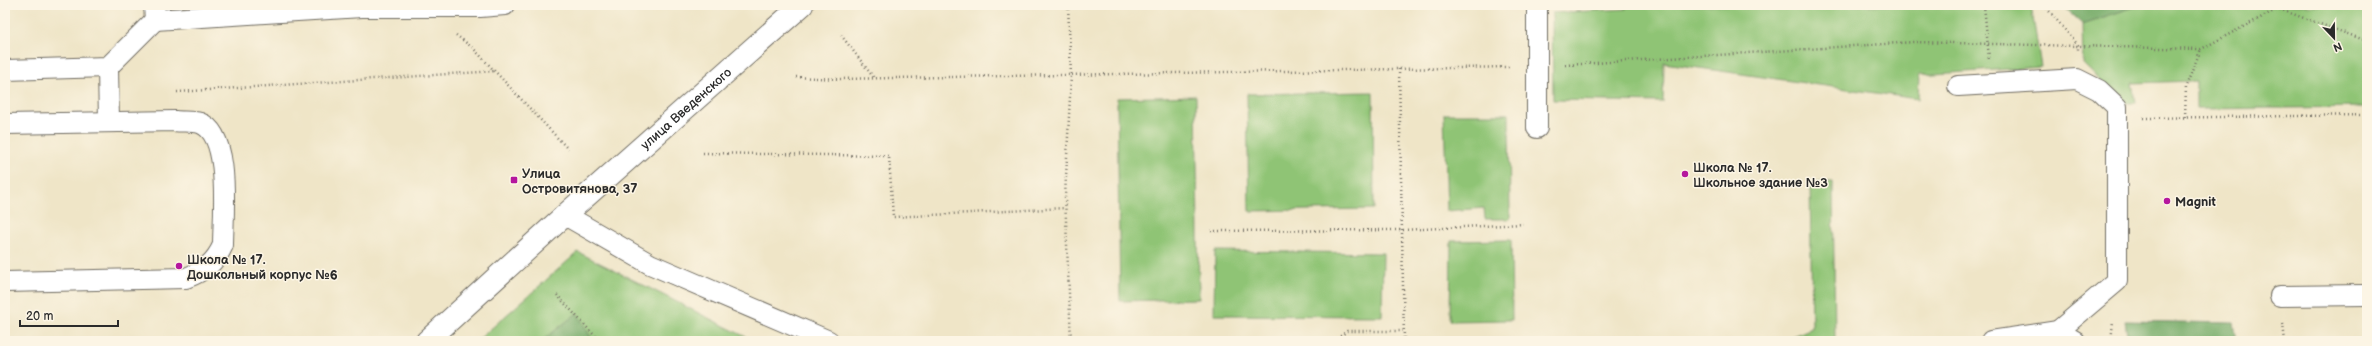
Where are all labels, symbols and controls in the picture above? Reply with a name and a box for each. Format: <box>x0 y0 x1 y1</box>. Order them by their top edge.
north arrow <box>2314 18 2354 58</box>
text: N <box>2331 39 2344 54</box>
street label: улица Введенского <box>638 64 735 153</box>
place label: Школа № 17. Школьное здание №3 <box>1693 160 1828 191</box>
place label: Улица Островитянова, 37 <box>522 166 638 197</box>
marker: Школа № 17. Школьное здание №3 <box>1680 169 1690 179</box>
marker: Улица Островитянова, 37 <box>509 175 519 185</box>
place label: Magnit <box>2175 194 2216 210</box>
marker: Magnit <box>2162 196 2172 206</box>
place label: Школа № 17. Дошкольный корпус №6 <box>187 252 338 283</box>
marker: Школа № 17. Дошкольный корпус №6 <box>174 261 184 271</box>
scale bar <box>20 302 118 328</box>
text: 20 m <box>26 309 53 324</box>

